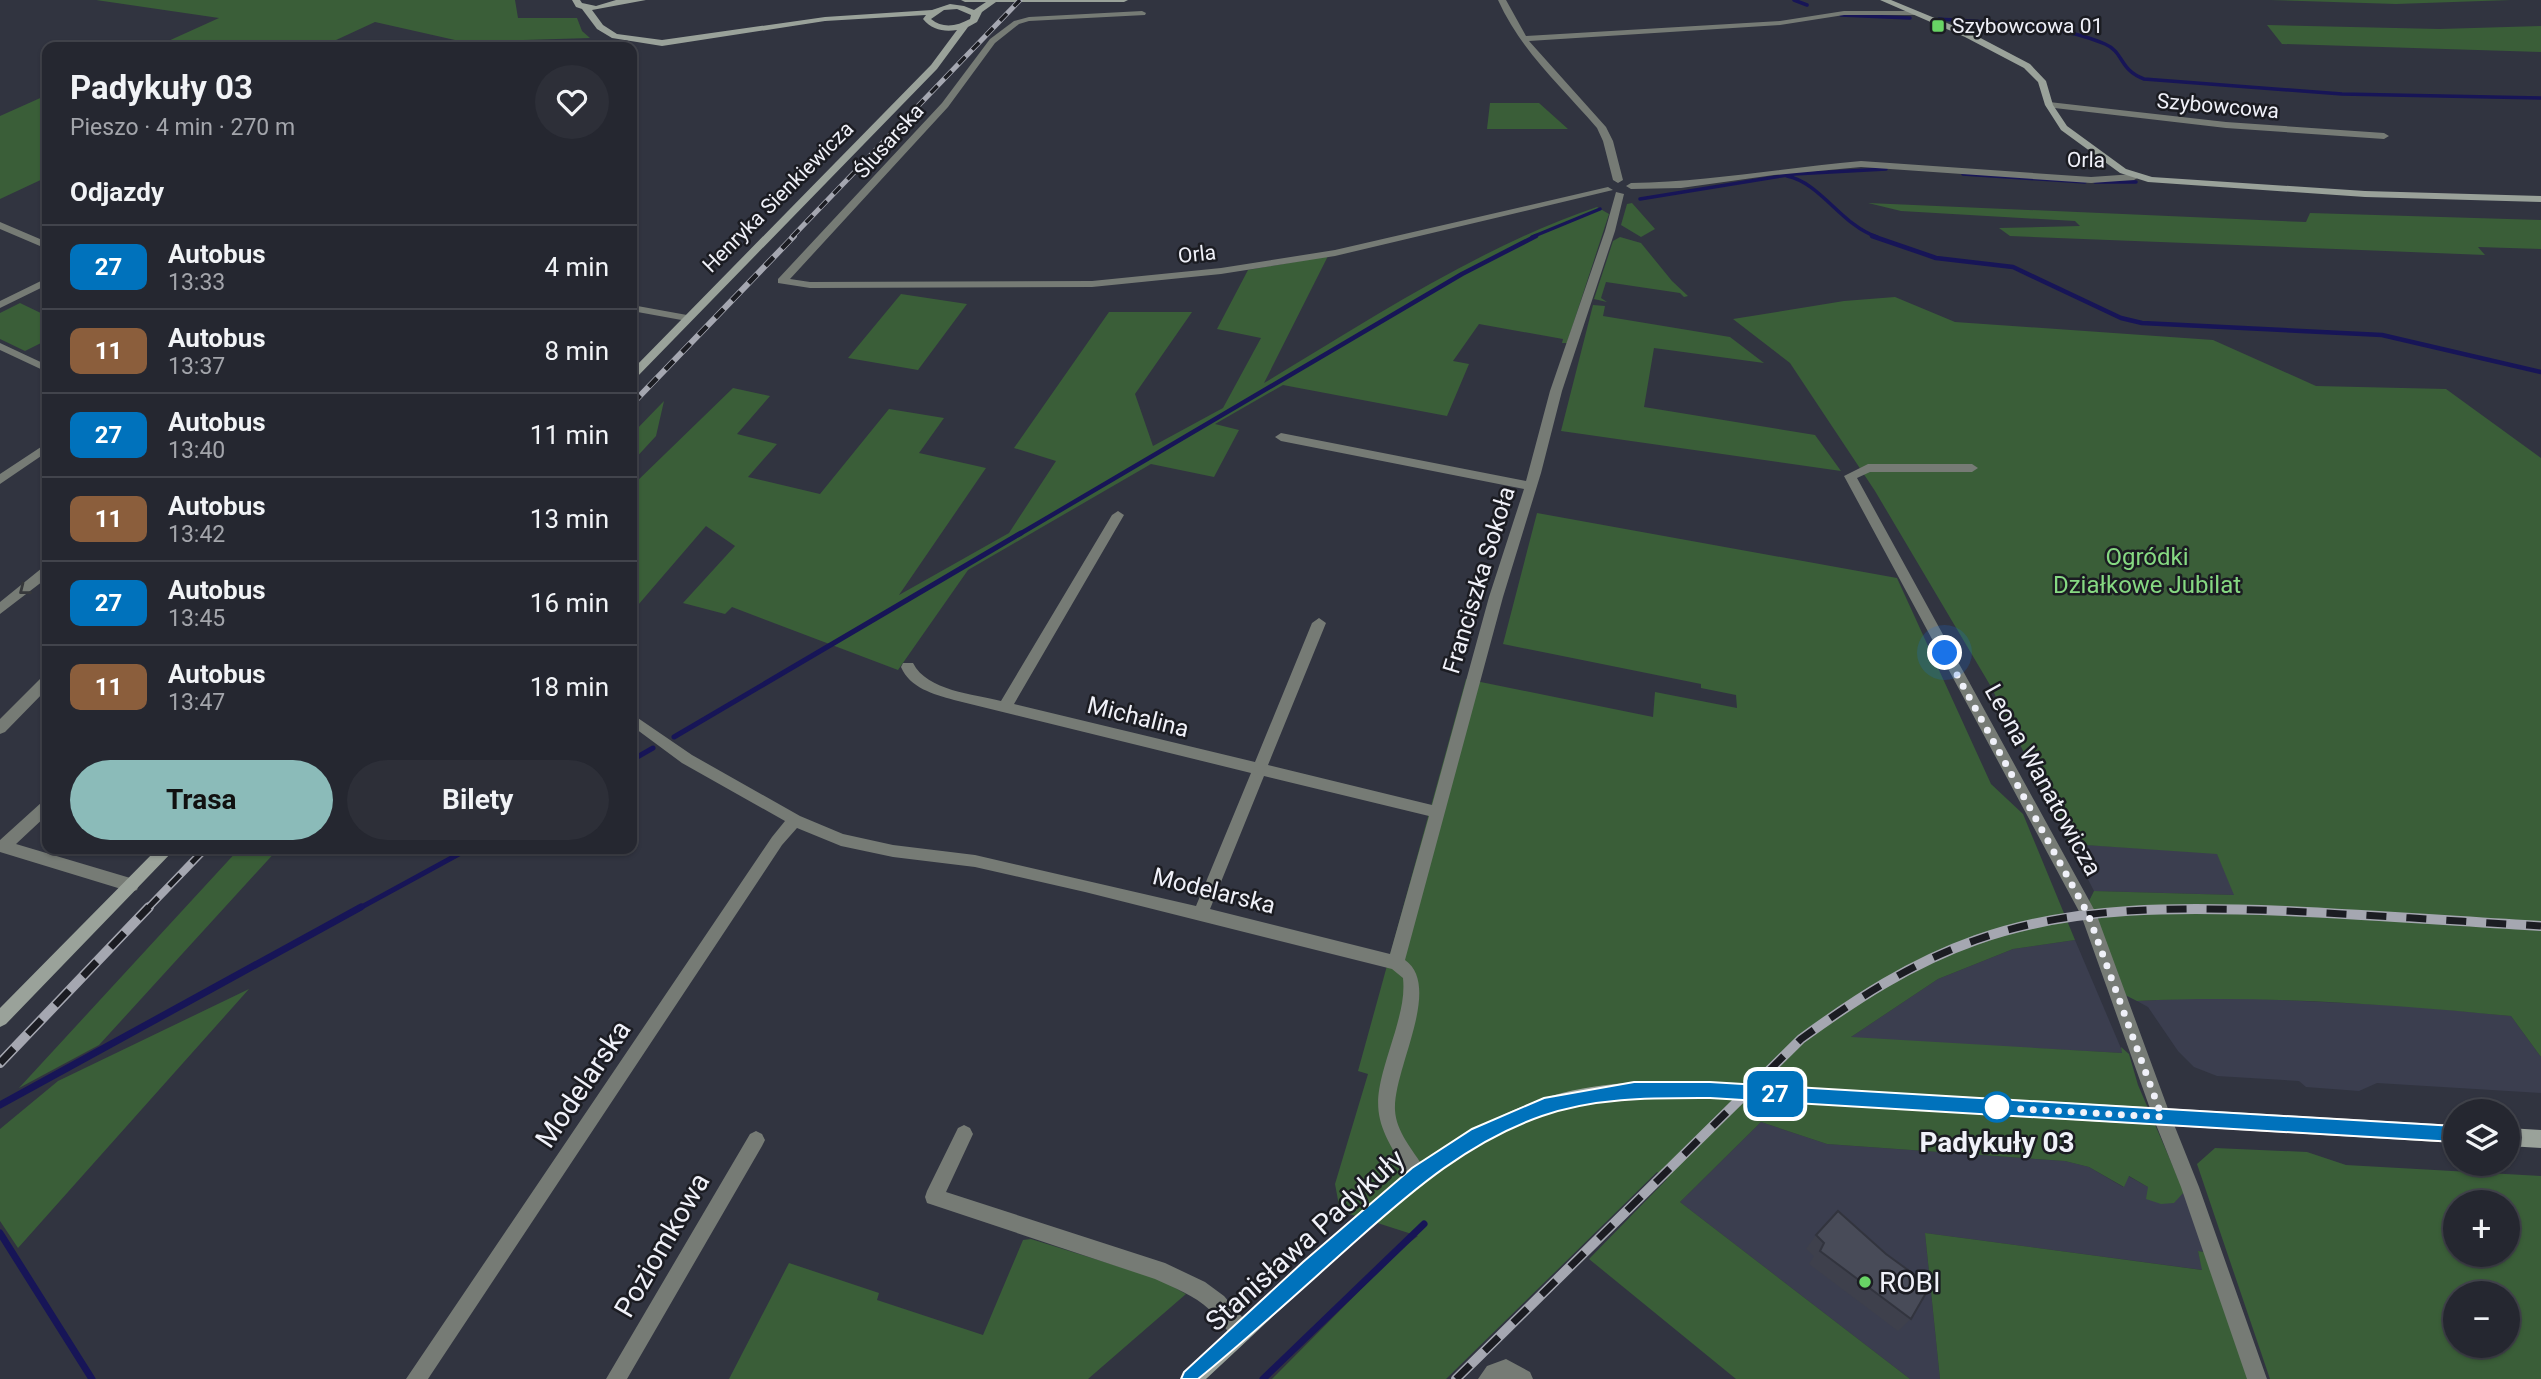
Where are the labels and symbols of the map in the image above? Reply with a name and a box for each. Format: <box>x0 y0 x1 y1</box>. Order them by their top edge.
place label: Szybowcowa 01 <box>1952 14 2103 38</box>
marker: Szybowcowa 01 <box>1930 18 1946 34</box>
street label: Szybowcowa <box>2156 89 2280 123</box>
street label: Ślusarska <box>849 99 929 183</box>
street label: Henryka Sienkiewicza <box>698 117 858 277</box>
street label: Orla <box>2067 148 2105 172</box>
street label: Orla <box>1177 240 1217 268</box>
street label: Franciszka Sokoła <box>1437 483 1521 677</box>
park label: Ogródki Działkowe Jubilat <box>2053 543 2241 599</box>
one-way arrow <box>19 582 32 594</box>
your location <box>1927 635 1962 670</box>
street label: Leona Wanatowicza <box>1979 679 2107 881</box>
street label: Michalina <box>1084 691 1192 743</box>
street label: Modelarska <box>1150 862 1278 920</box>
street label: Modelarska <box>528 1014 638 1154</box>
line badge: 27 <box>1744 1071 1806 1117</box>
marker: Padykuły 03 <box>1982 1092 2012 1122</box>
place label: Padykuły 03 <box>1919 1126 2075 1159</box>
street label: Stanisława Padykuły <box>1199 1142 1411 1338</box>
street label: Poziomkowa <box>607 1167 717 1323</box>
place label: ROBI <box>1879 1266 1941 1299</box>
marker: ROBI <box>1857 1274 1873 1290</box>

